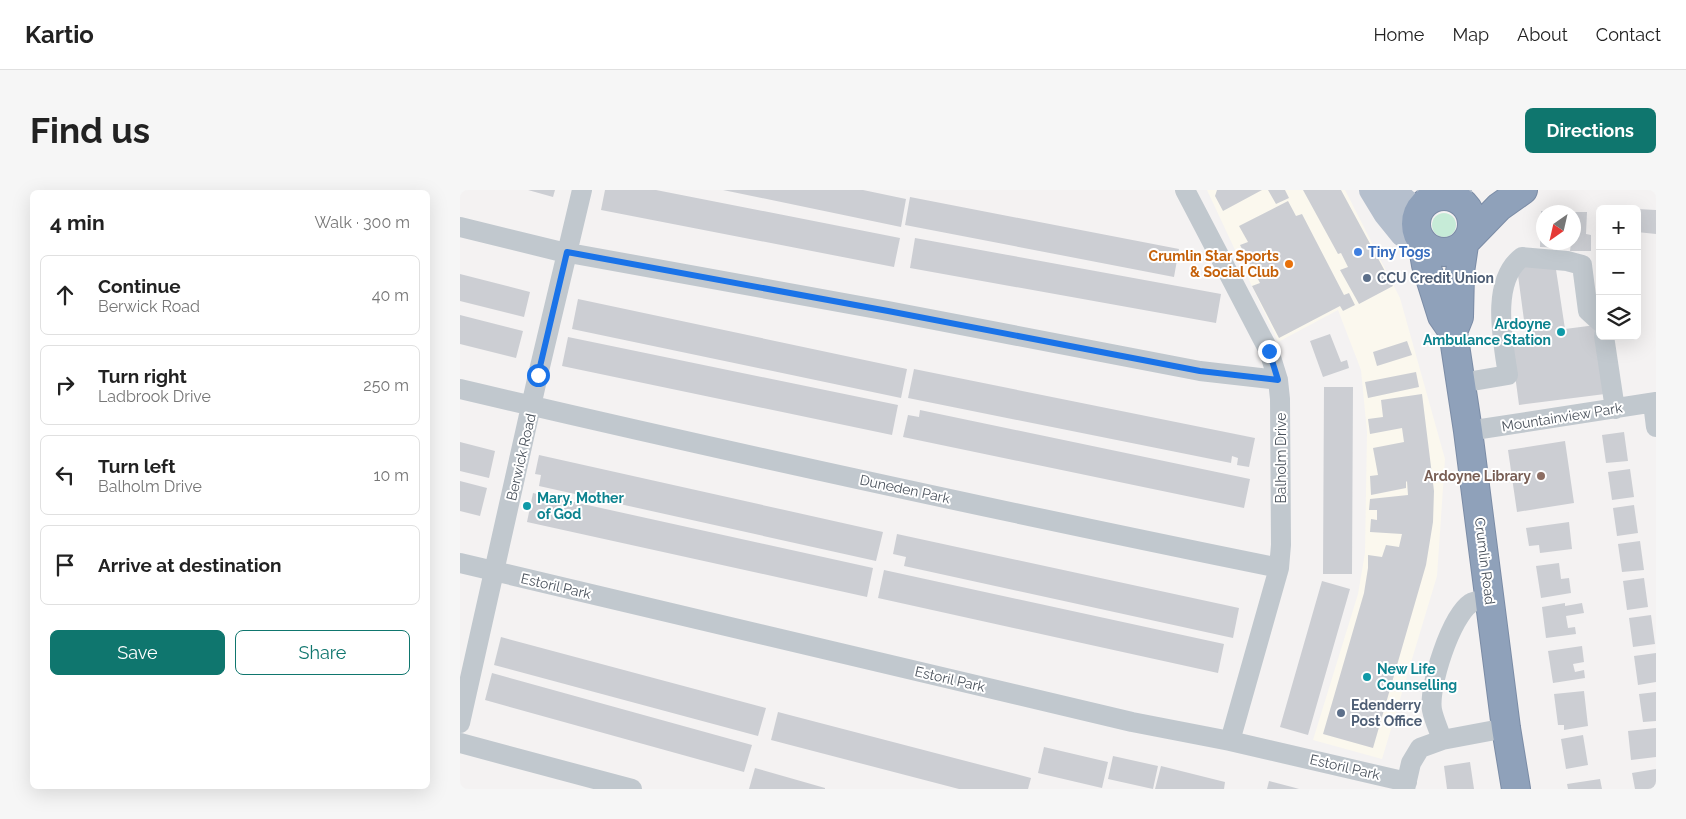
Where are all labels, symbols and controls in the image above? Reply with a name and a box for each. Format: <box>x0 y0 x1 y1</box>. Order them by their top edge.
text: Kartio <box>25 20 94 49</box>
text: Home <box>1373 24 1424 45</box>
text: Map <box>1452 24 1489 45</box>
text: About <box>1517 24 1568 45</box>
text: Contact <box>1596 24 1661 45</box>
button: Directions <box>1525 108 1656 153</box>
text: Find us <box>30 110 150 151</box>
north arrow <box>1536 205 1581 250</box>
map controls <box>1596 205 1641 340</box>
button: + <box>1596 205 1641 250</box>
text: 4 min <box>50 210 105 235</box>
text: Walk · 300 m <box>314 213 410 232</box>
place label: Tiny Togs <box>1368 244 1431 260</box>
marker: Tiny Togs <box>1352 246 1364 258</box>
place label: Crumlin Star Sports & Social Club <box>1149 248 1279 280</box>
button: − <box>1596 250 1641 295</box>
marker: Crumlin Star Sports & Social Club <box>1283 258 1295 270</box>
place label: CCU Credit Union <box>1377 270 1494 286</box>
marker: CCU Credit Union <box>1361 272 1373 284</box>
text: Continue <box>98 275 181 297</box>
icon: ahead <box>51 281 79 309</box>
text: 40 m <box>372 286 409 305</box>
button: layers <box>1596 295 1641 340</box>
text: Berwick Road <box>98 297 200 316</box>
place label: Ardoyne Ambulance Station <box>1423 316 1552 348</box>
marker: Ardoyne Ambulance Station <box>1555 326 1567 338</box>
route end <box>1258 340 1281 363</box>
route start <box>527 364 550 387</box>
text: Turn right <box>98 365 187 387</box>
icon: right <box>51 371 79 399</box>
text: 250 m <box>363 376 409 395</box>
text: Ladbrook Drive <box>98 387 211 406</box>
street label: Mountainview Park <box>1501 399 1624 434</box>
street label: Berwick Road <box>503 412 539 502</box>
street label: Balholm Drive <box>1273 413 1289 503</box>
text: Turn left <box>98 455 175 477</box>
icon: left <box>51 461 79 489</box>
text: 10 m <box>374 466 409 485</box>
place label: Ardoyne Library <box>1424 468 1531 484</box>
marker: Ardoyne Library <box>1535 470 1547 482</box>
street label: Duneden Park <box>858 472 952 507</box>
text: Balholm Drive <box>98 477 202 496</box>
place label: Mary, Mother of God <box>537 490 624 522</box>
marker: Mary, Mother of God <box>521 500 533 512</box>
street label: Crumlin Road <box>1472 516 1498 606</box>
icon: arrive <box>51 551 79 579</box>
text: Arrive at destination <box>98 554 282 576</box>
street label: Estoril Park <box>519 570 593 602</box>
button: Save <box>50 630 225 675</box>
button: Share <box>235 630 410 675</box>
place label: New Life Counselling <box>1377 661 1457 693</box>
street label: Estoril Park <box>913 663 987 695</box>
marker: New Life Counselling <box>1361 671 1373 683</box>
place label: Edenderry Post Office <box>1351 697 1423 729</box>
marker: Edenderry Post Office <box>1335 707 1347 719</box>
street label: Estoril Park <box>1308 751 1382 783</box>

